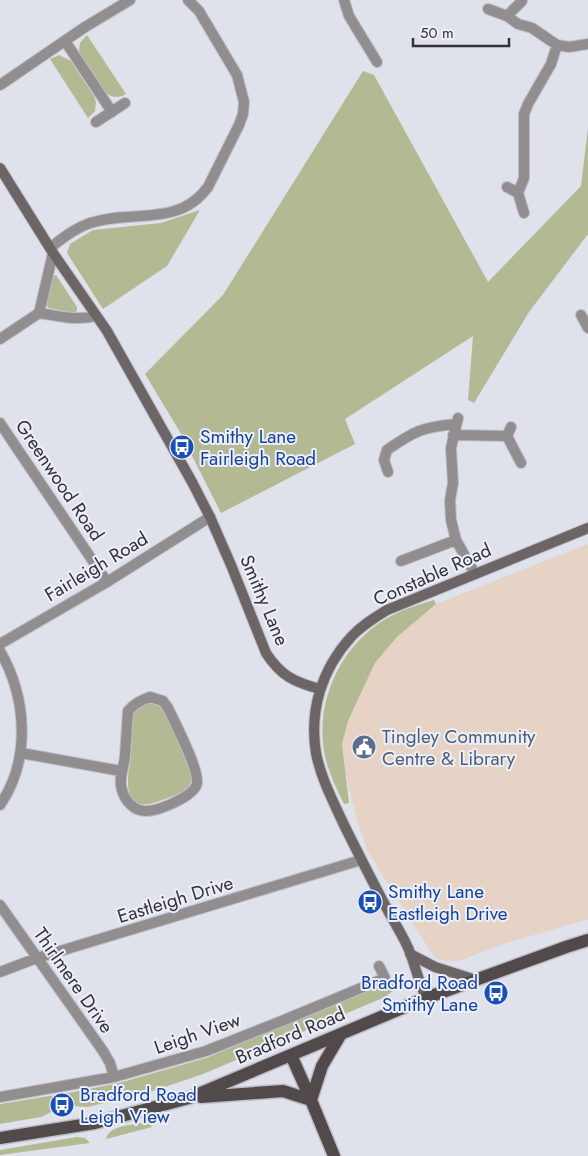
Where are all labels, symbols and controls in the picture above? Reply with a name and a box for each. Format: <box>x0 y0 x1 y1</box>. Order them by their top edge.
scale bar <box>413 15 509 47</box>
text: 50 m <box>420 22 454 44</box>
street label: Greenwood Road <box>9 414 110 546</box>
place label: Smithy Lane Fairleigh Road <box>200 423 316 472</box>
bus stop icon: Smithy Lane Fairleigh Road <box>169 434 195 460</box>
street label: Fairleigh Road <box>40 525 153 608</box>
street label: Constable Road <box>369 536 495 612</box>
street label: Smithy Lane <box>233 551 296 650</box>
place label: Tingley Community Centre & Library <box>382 723 536 772</box>
public building icon: Tingley Community Centre & Library <box>351 734 377 760</box>
street label: Eastleigh Drive <box>114 869 237 930</box>
place label: Smithy Lane Eastleigh Drive <box>388 878 508 927</box>
bus stop icon: Smithy Lane Eastleigh Drive <box>357 889 383 915</box>
street label: Thirlmere Drive <box>27 922 120 1039</box>
place label: Bradford Road Smithy Lane <box>361 969 478 1018</box>
bus stop icon: Bradford Road Smithy Lane <box>483 980 509 1006</box>
street label: Bradford Road <box>231 1000 349 1071</box>
street label: Leigh View <box>150 1006 244 1061</box>
place label: Bradford Road Leigh View <box>80 1081 197 1130</box>
bus stop icon: Bradford Road Leigh View <box>49 1092 75 1118</box>

